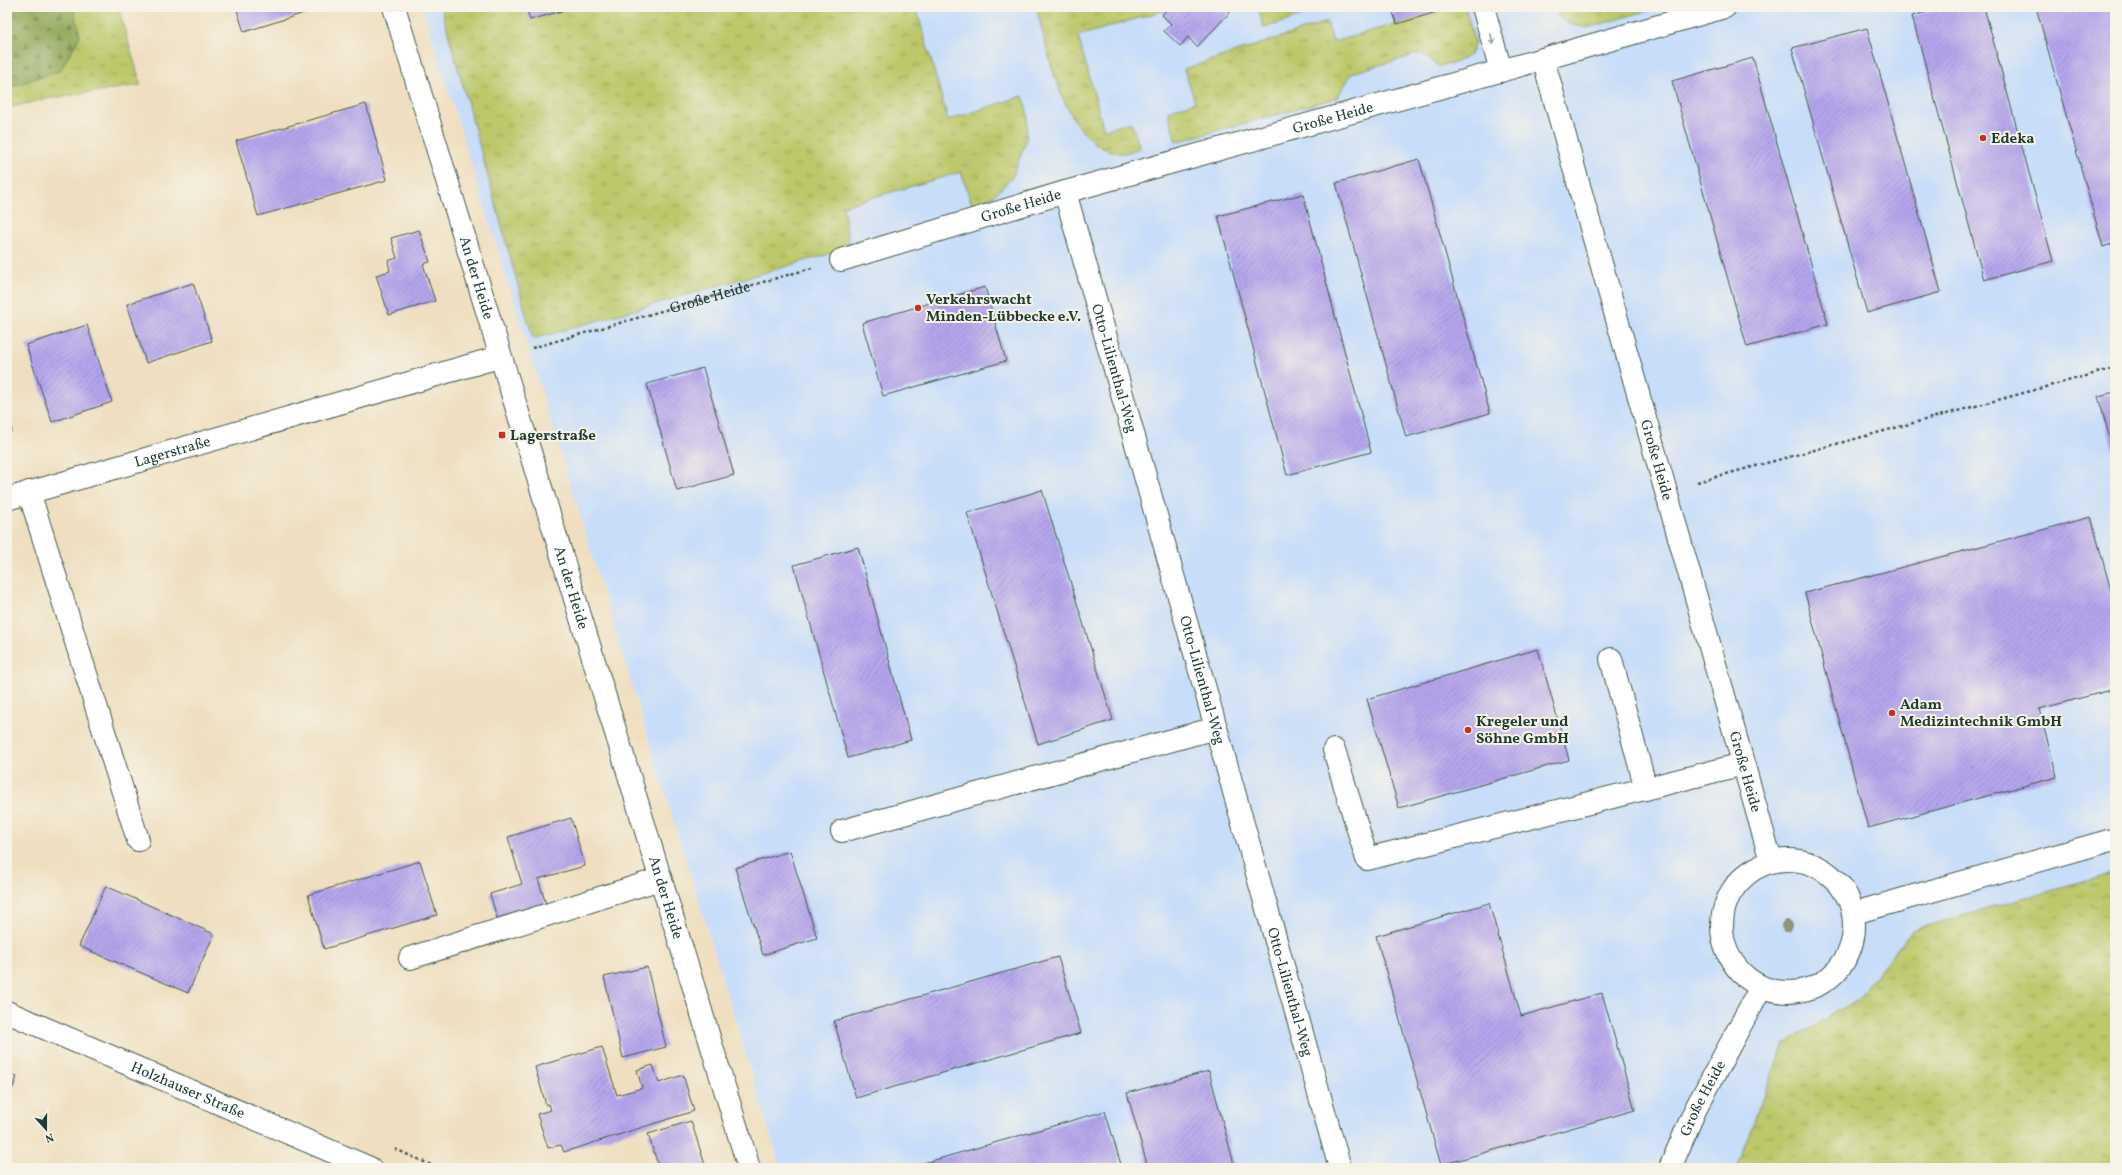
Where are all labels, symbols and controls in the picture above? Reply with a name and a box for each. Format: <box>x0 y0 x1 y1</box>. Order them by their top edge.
one-way arrow <box>1489 32 1496 45</box>
street label: Große Heide <box>1290 98 1376 140</box>
place label: Edeka <box>1991 129 2034 150</box>
marker: Edeka <box>1978 133 1988 143</box>
street label: Große Heide <box>979 185 1064 229</box>
street label: An der Heide <box>453 234 498 322</box>
street label: Große Heide <box>668 277 753 320</box>
place label: Verkehrswacht Minden-Lübbecke e.V. <box>926 290 1081 328</box>
street label: Otto-Lilienthal-Weg <box>1085 302 1141 436</box>
marker: Verkehrswacht Minden-Lübbecke e.V. <box>913 303 923 313</box>
street label: Große Heide <box>1634 418 1677 503</box>
place label: Lagerstraße <box>510 426 596 447</box>
marker: Lagerstraße <box>497 430 507 440</box>
street label: Lagerstraße <box>132 432 213 474</box>
street label: An der Heide <box>547 544 593 632</box>
street label: Otto-Lilienthal-Weg <box>1173 613 1229 748</box>
place label: Adam Medizintechnik GmbH <box>1900 695 2062 733</box>
marker: Adam Medizintechnik GmbH <box>1887 708 1897 718</box>
place label: Kregeler und Söhne GmbH <box>1476 712 1569 750</box>
marker: Kregeler und Söhne GmbH <box>1463 725 1473 735</box>
street label: Große Heide <box>1723 729 1766 815</box>
street label: An der Heide <box>642 854 687 942</box>
street label: Otto-Lilienthal-Weg <box>1261 925 1317 1060</box>
street label: Holzhauser Straße <box>127 1057 248 1125</box>
street label: Große Heide <box>1676 1057 1732 1140</box>
north arrow <box>26 1109 66 1149</box>
text: N <box>43 1129 55 1145</box>

